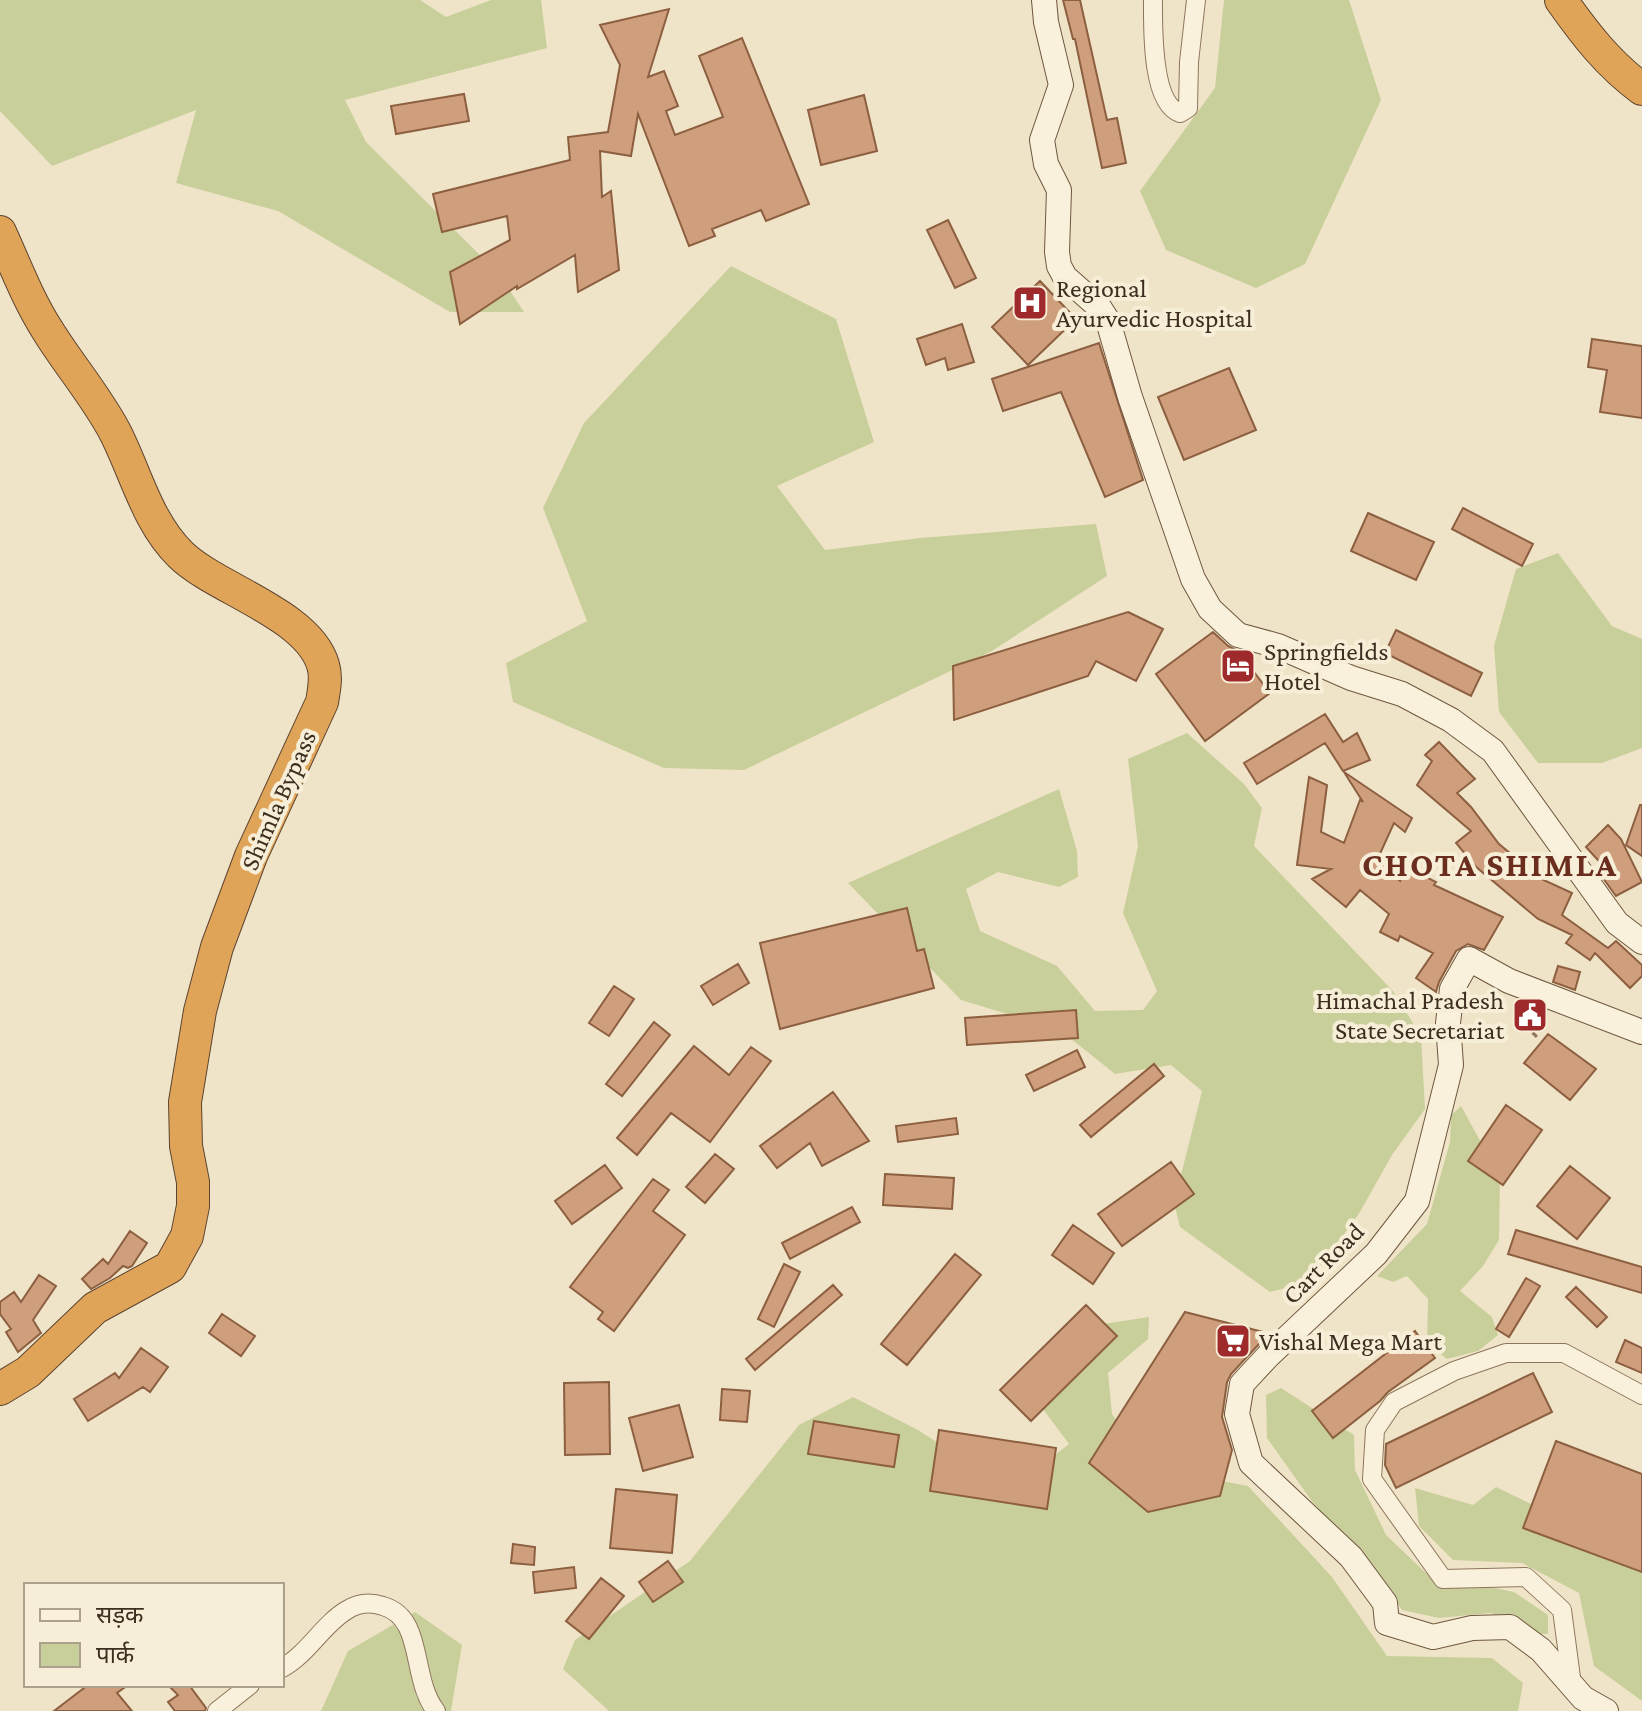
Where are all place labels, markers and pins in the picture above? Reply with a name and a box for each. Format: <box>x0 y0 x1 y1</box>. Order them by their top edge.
place label: Regional Ayurvedic Hospital <box>1056 274 1253 333</box>
hospital icon: Regional Ayurvedic Hospital <box>1011 284 1049 322</box>
place label: Springfields Hotel <box>1264 637 1388 696</box>
hotel icon: Springfields Hotel <box>1219 647 1257 685</box>
place label: Himachal Pradesh State Secretariat <box>1316 986 1504 1045</box>
public building icon: Himachal Pradesh State Secretariat <box>1511 996 1549 1034</box>
supermarket icon: Vishal Mega Mart <box>1214 1322 1252 1360</box>
place label: Vishal Mega Mart <box>1259 1327 1442 1356</box>

